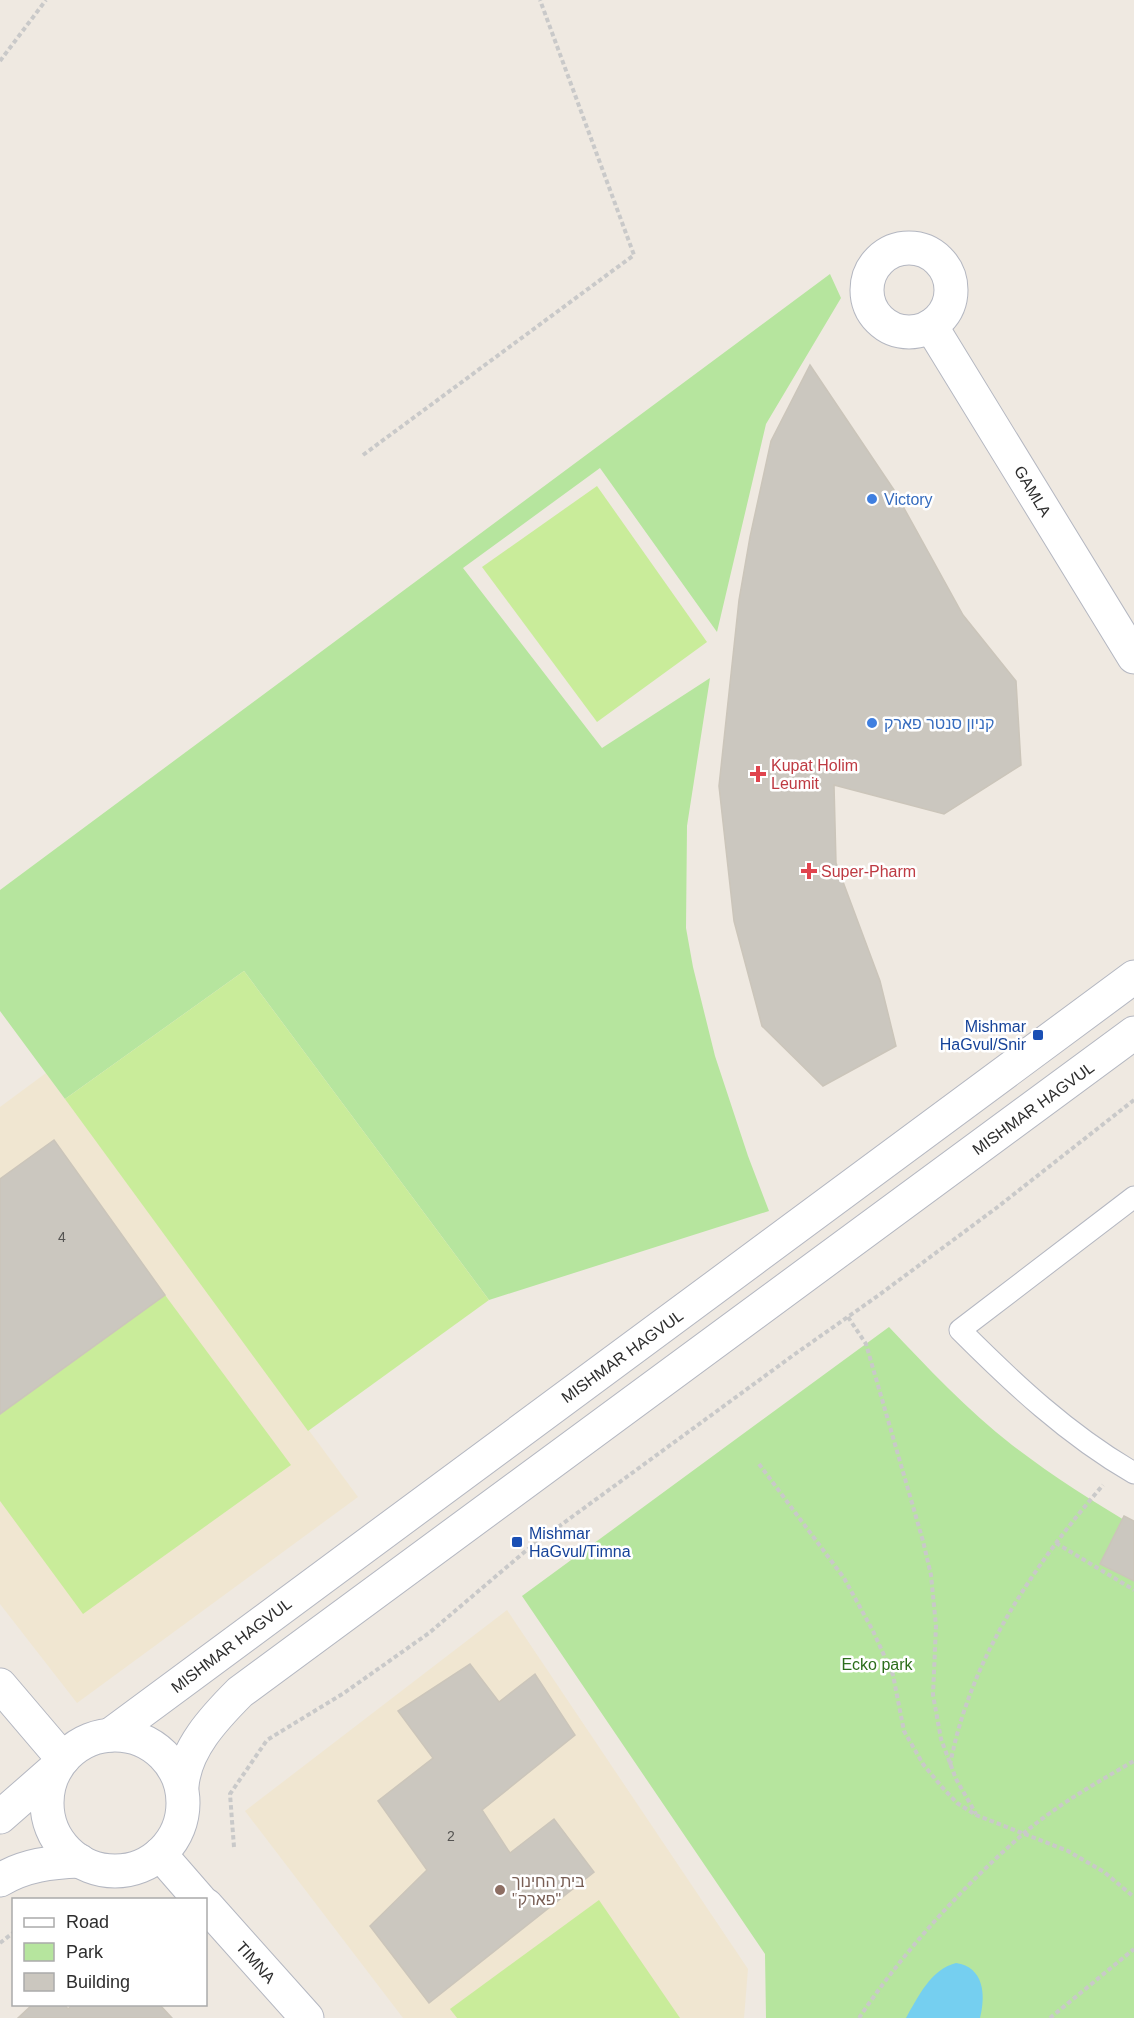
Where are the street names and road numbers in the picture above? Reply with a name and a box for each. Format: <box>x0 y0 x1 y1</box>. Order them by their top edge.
street label: GAMLA <box>1011 463 1054 520</box>
street label: MISHMAR HAGVUL <box>969 1059 1097 1158</box>
street label: MISHMAR HAGVUL <box>558 1307 686 1406</box>
street label: MISHMAR HAGVUL <box>168 1595 295 1696</box>
street label: TIMNA <box>233 1938 279 1987</box>

